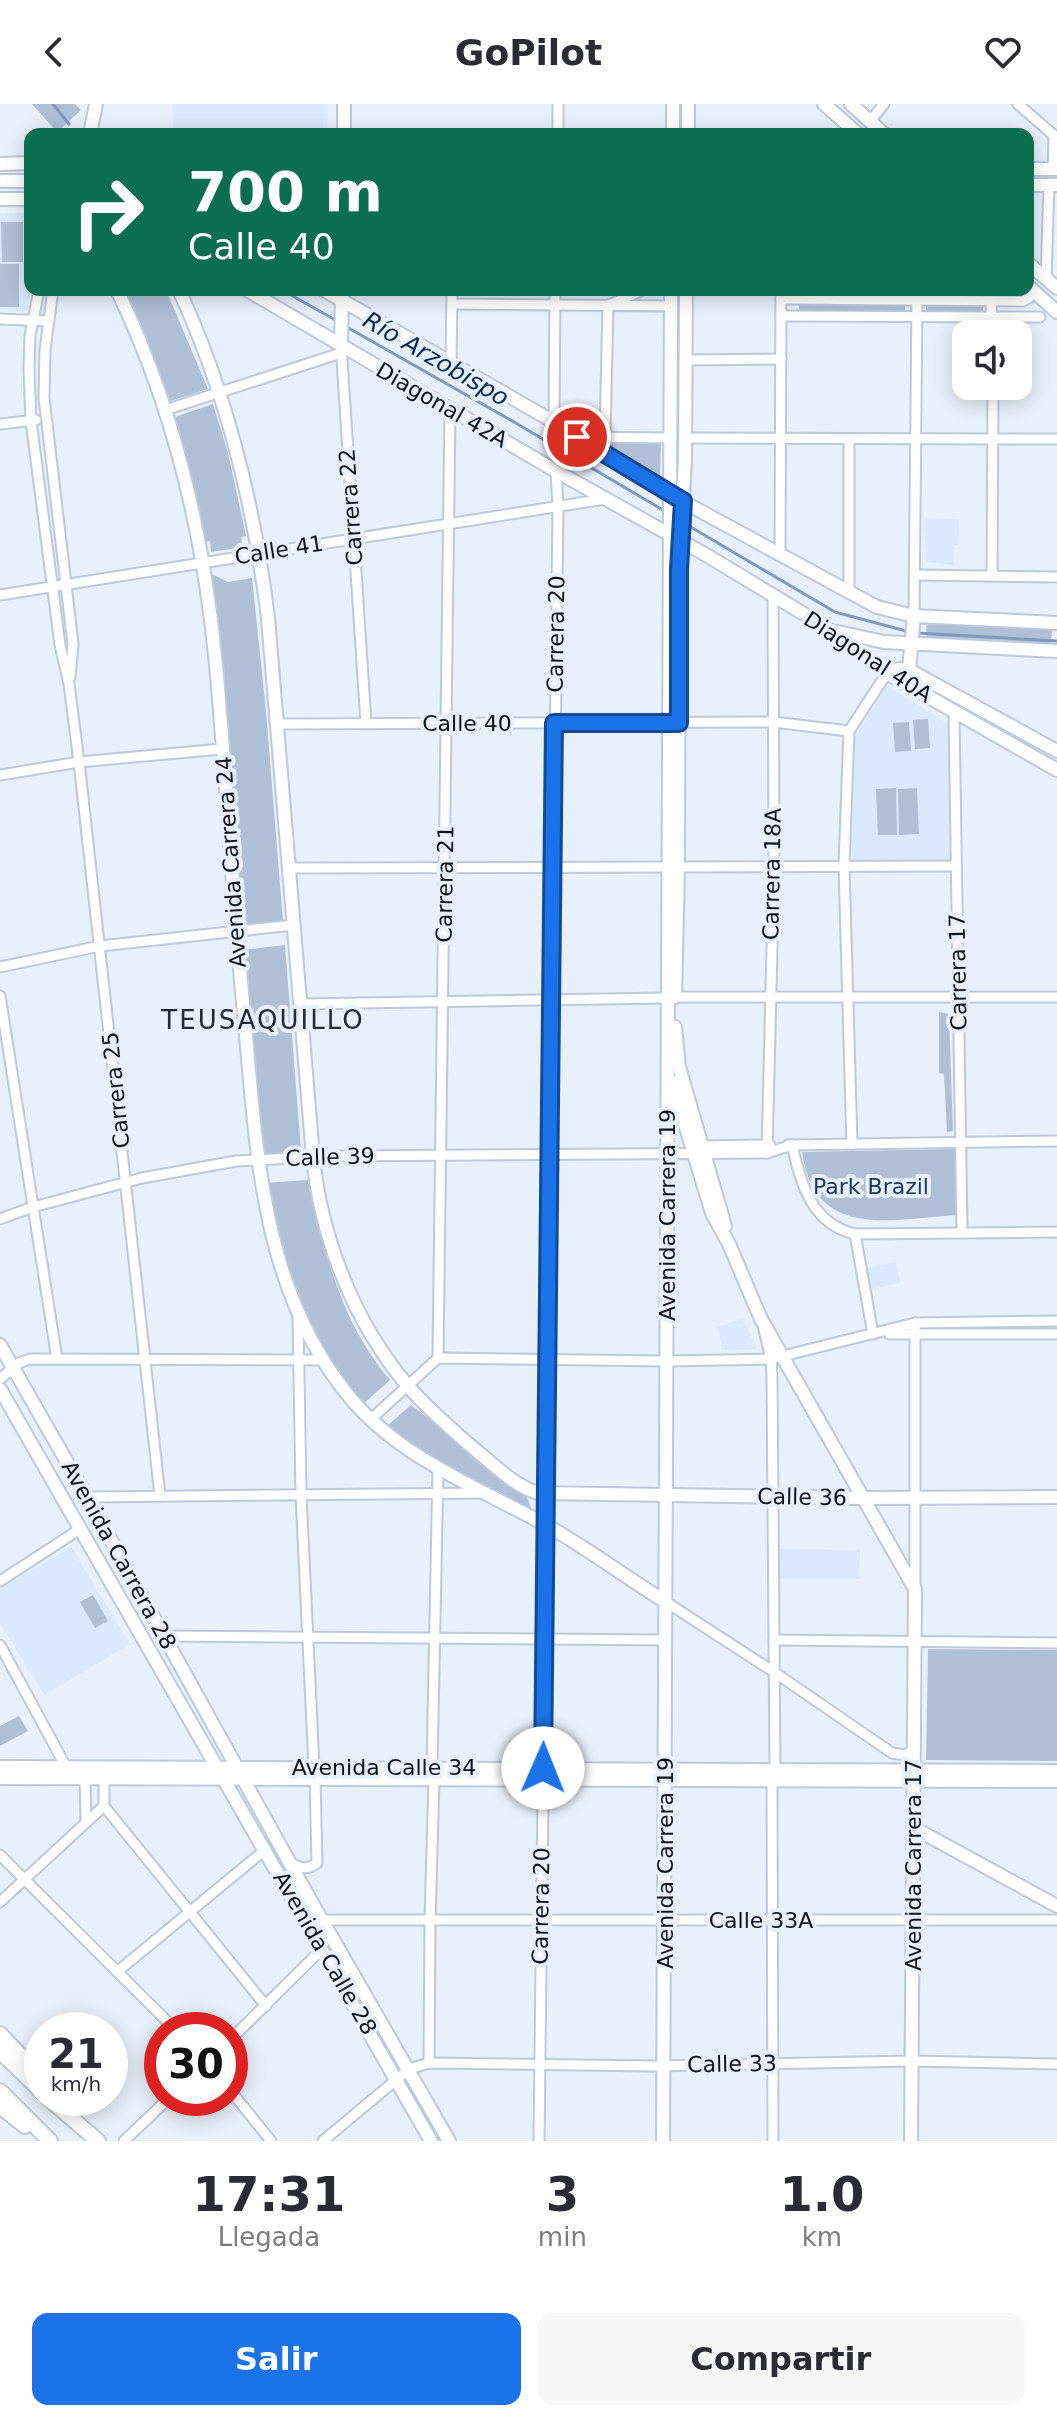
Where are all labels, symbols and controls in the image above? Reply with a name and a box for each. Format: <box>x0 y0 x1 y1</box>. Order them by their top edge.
icon: back <box>32 30 76 74</box>
icon: heart <box>981 30 1025 74</box>
text: GoPilot <box>455 32 602 73</box>
text: 700 m <box>188 159 383 224</box>
icon: right <box>56 160 160 264</box>
text: Calle 40 <box>188 226 335 267</box>
water label: Río Arzobispo <box>358 306 514 412</box>
map controls <box>952 320 1032 400</box>
button: sound <box>952 320 1032 400</box>
street label: Diagonal 42A <box>372 357 512 453</box>
pin <box>543 403 611 471</box>
icon: arrive <box>555 415 599 459</box>
street label: Carrera 22 <box>334 448 368 566</box>
street label: Calle 41 <box>233 531 325 569</box>
street label: Carrera 20 <box>542 575 570 693</box>
street label: Diagonal 40A <box>799 606 937 708</box>
street label: Calle 40 <box>422 711 512 736</box>
street label: Avenida Carrera 24 <box>211 755 251 969</box>
street label: Carrera 18A <box>758 808 786 940</box>
street label: Carrera 21 <box>431 825 459 943</box>
street label: Carrera 17 <box>944 913 972 1031</box>
district label: TEUSAQUILLO <box>160 1005 365 1035</box>
street label: Carrera 25 <box>97 1030 135 1150</box>
street label: Avenida Carrera 19 <box>655 1109 680 1321</box>
street label: Calle 39 <box>285 1143 375 1171</box>
park label: Park Brazil <box>813 1174 929 1199</box>
street label: Avenida Carrera 28 <box>57 1456 181 1654</box>
street label: Calle 36 <box>757 1484 847 1510</box>
position arrow <box>501 1726 585 1810</box>
street label: Avenida Calle 34 <box>292 1755 476 1780</box>
street label: Avenida Carrera 19 <box>653 1757 678 1969</box>
street label: Avenida Carrera 17 <box>901 1759 926 1971</box>
street label: Carrera 20 <box>527 1847 555 1965</box>
street label: Avenida Calle 28 <box>268 1867 382 2039</box>
street label: Calle 33A <box>709 1908 813 1933</box>
speed limit sign: 30 <box>144 2012 248 2116</box>
text: 21 <box>48 2031 104 2077</box>
street label: Calle 33 <box>687 2051 777 2077</box>
text: km/h <box>51 2072 101 2096</box>
text: 17:31 <box>193 2166 345 2222</box>
text: 3 <box>546 2166 579 2222</box>
text: 1.0 <box>779 2166 864 2222</box>
text: Llegada <box>218 2222 320 2252</box>
text: min <box>538 2222 587 2252</box>
text: km <box>802 2222 842 2252</box>
button: Salir <box>32 2313 521 2405</box>
button: Compartir <box>537 2313 1025 2405</box>

